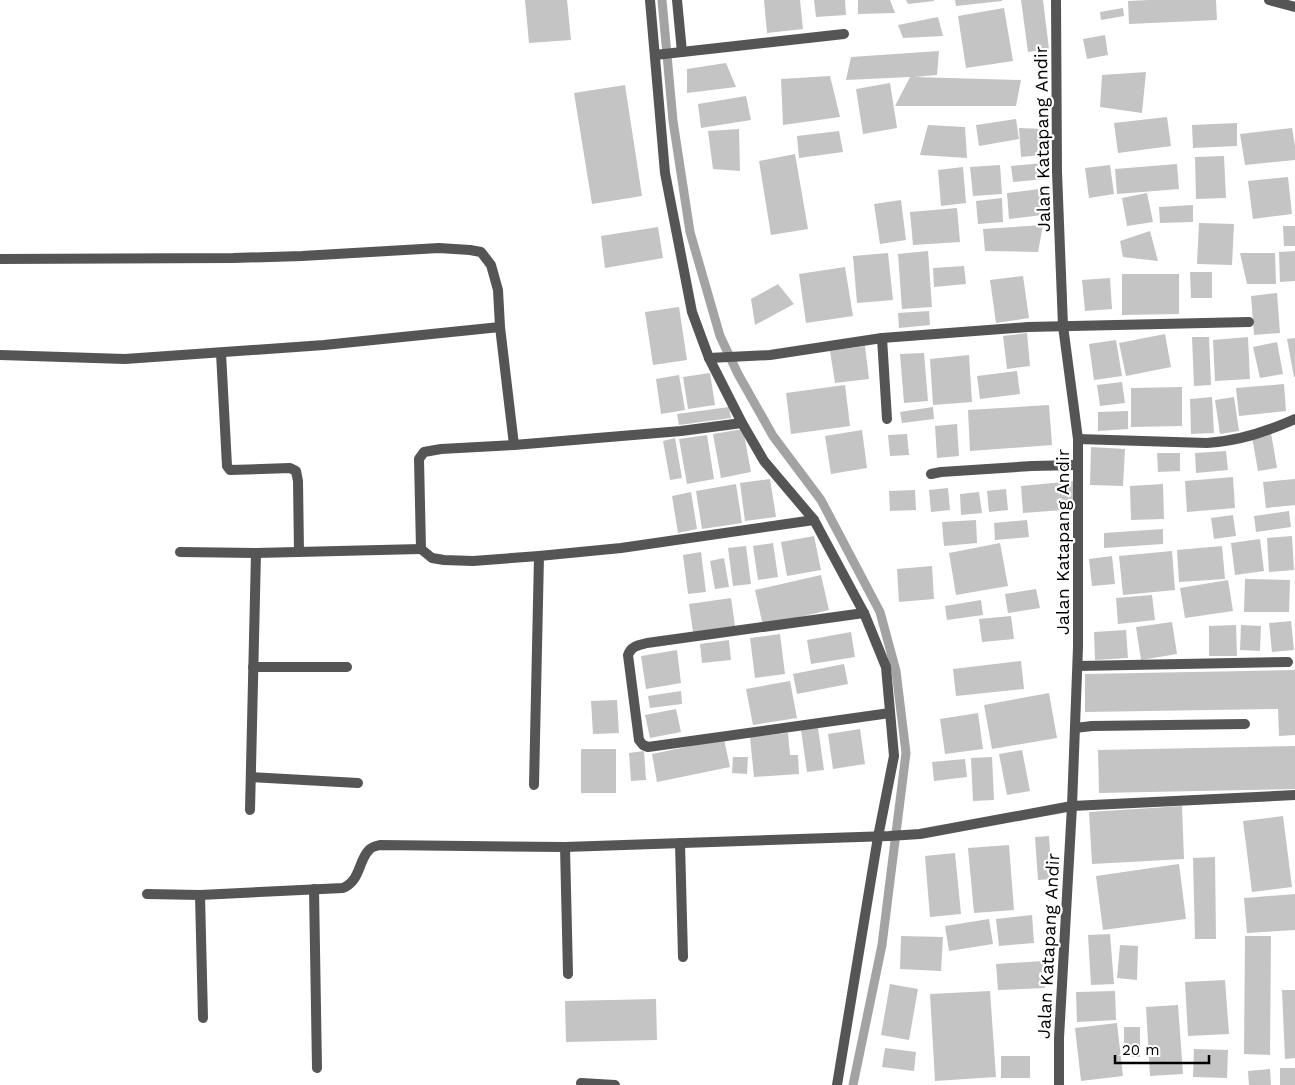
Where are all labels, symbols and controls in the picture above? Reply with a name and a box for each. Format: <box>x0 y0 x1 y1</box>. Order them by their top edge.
street label: Jalan Katapang Andir <box>1030 46 1054 232</box>
street label: Jalan Katapang Andir <box>1052 449 1073 635</box>
street label: Jalan Katapang Andir <box>1033 852 1063 1040</box>
scale bar <box>1115 1032 1209 1064</box>
text: 20 m <box>1122 1041 1160 1059</box>

